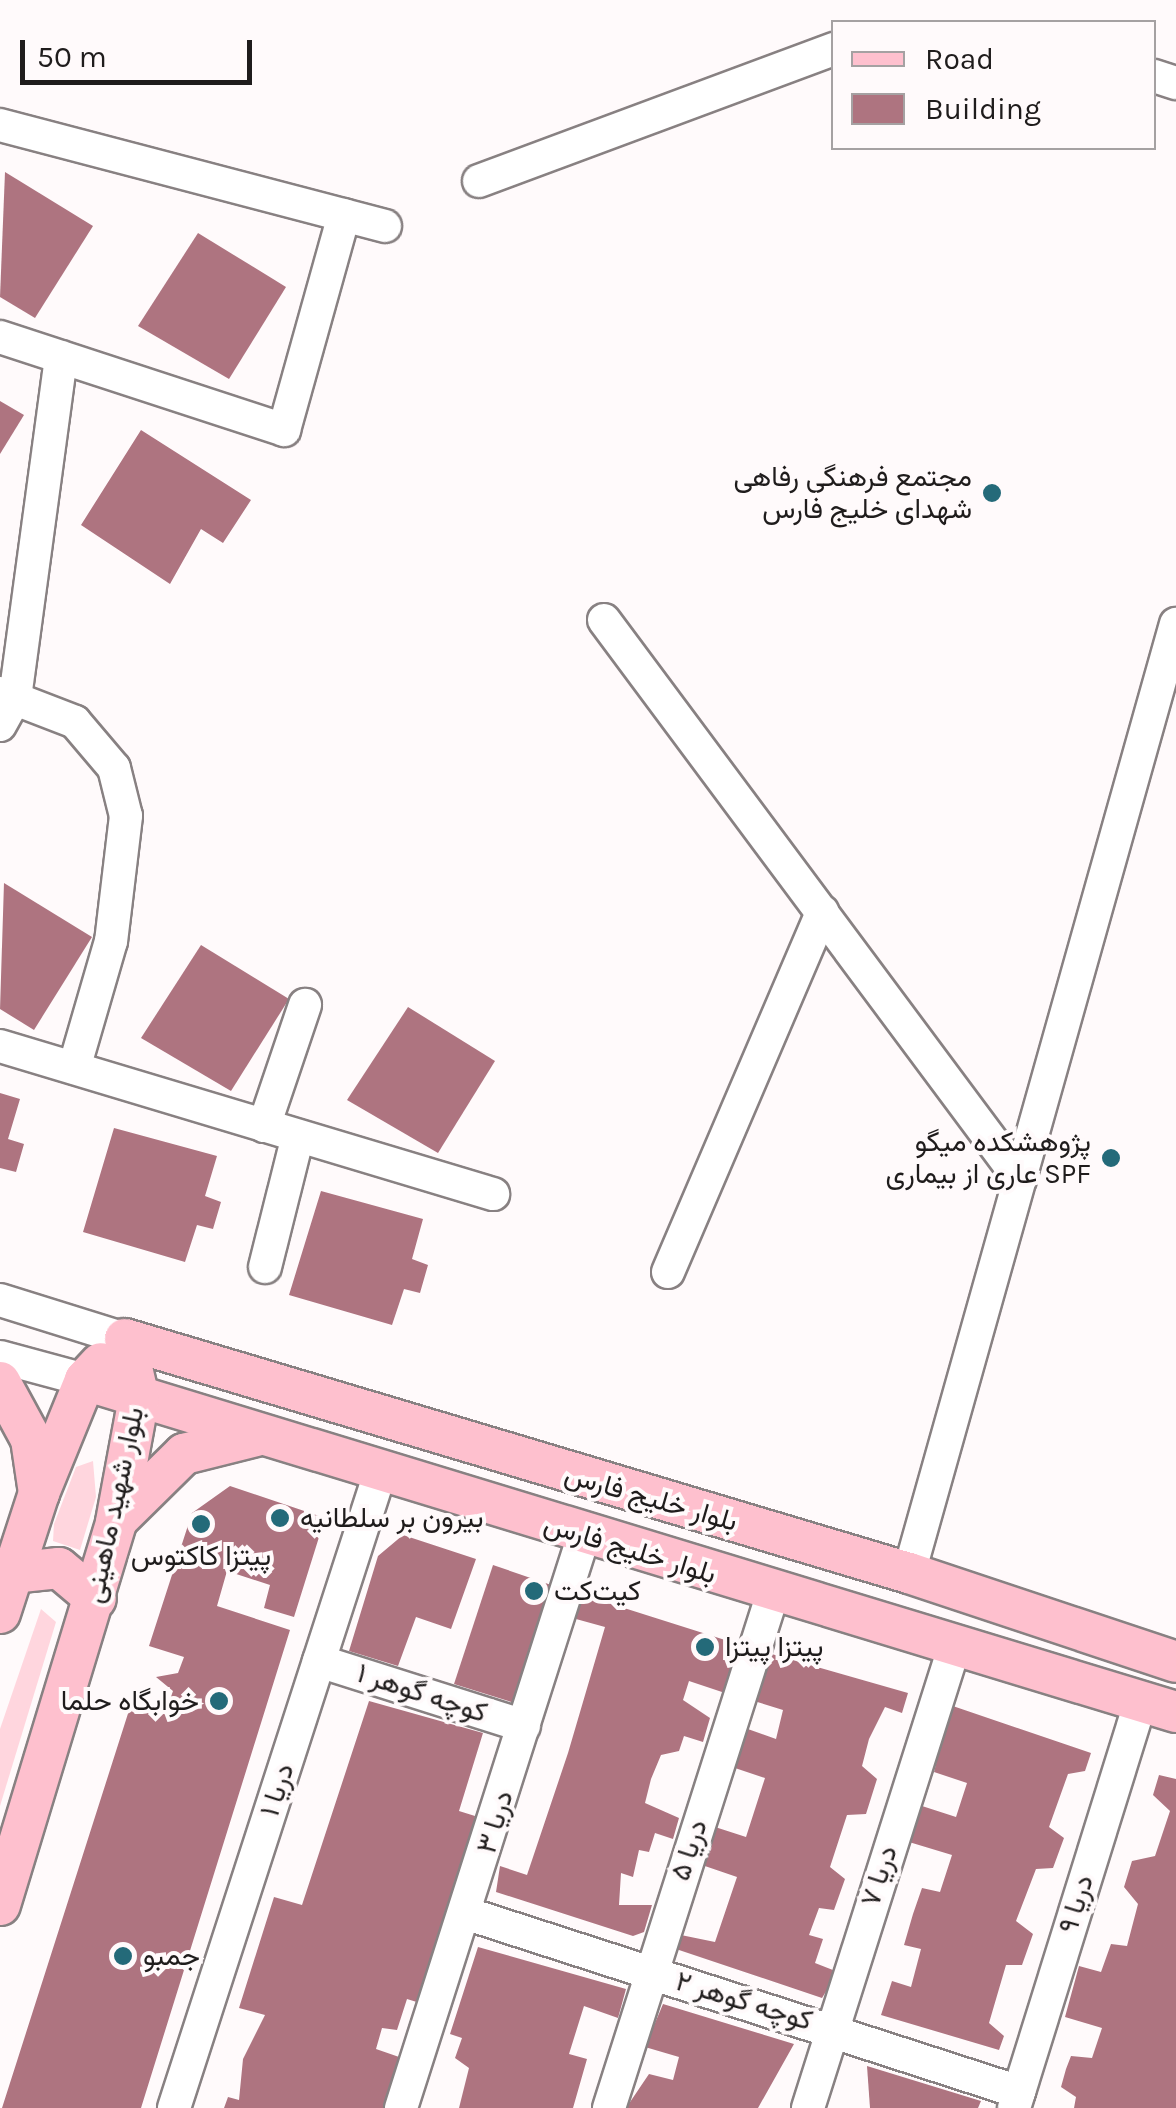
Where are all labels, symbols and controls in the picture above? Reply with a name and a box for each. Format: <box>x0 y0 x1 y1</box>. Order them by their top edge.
scale bar <box>25 20 258 82</box>
legend <box>831 20 1156 150</box>
text: 50 m <box>37 39 107 75</box>
text: Road <box>925 41 994 77</box>
text: Building <box>925 91 1041 127</box>
place label: مجتمع فرهنگی رفاهی شهدای خلیج فارس <box>734 460 972 526</box>
marker: مجتمع فرهنگی رفاهی شهدای خلیج فارس <box>981 482 1003 504</box>
place label: پژوهشکده میگو عاری از بیماری SPF <box>885 1125 1091 1191</box>
marker: پژوهشکده میگو عاری از بیماری SPF <box>1100 1147 1122 1169</box>
street label: بلوار شهید ماهینی <box>77 1404 151 1606</box>
street label: بلوار خلیج ‌فارس <box>561 1457 741 1539</box>
place label: بیرون بر سلطانیه <box>300 1501 483 1535</box>
marker: بیرون بر سلطانیه <box>269 1507 291 1529</box>
street label: بلوار خلیج‌ فارس <box>540 1507 720 1591</box>
marker: پیتزا کاکتوس <box>190 1513 212 1535</box>
place label: پیتزا کاکتوس <box>131 1539 271 1573</box>
place label: کیت‌کت <box>554 1574 641 1608</box>
marker: کیت‌کت <box>523 1580 545 1602</box>
place label: پیتزا پیتزا <box>725 1630 824 1664</box>
marker: پیتزا پیتزا <box>694 1636 716 1658</box>
street label: کوچه گوهر ۱ <box>353 1656 491 1730</box>
place label: خوابگاه حلما <box>61 1684 199 1718</box>
marker: خوابگاه حلما <box>208 1690 230 1712</box>
street label: دریا ۱ <box>253 1759 301 1821</box>
street label: دریا ۳ <box>470 1786 520 1858</box>
street label: دریا ۵ <box>663 1815 715 1885</box>
street label: دریا ۷ <box>853 1841 905 1911</box>
street label: دریا ۹ <box>1051 1871 1101 1937</box>
place label: جمبو <box>143 1939 200 1973</box>
marker: جمبو <box>112 1945 134 1967</box>
street label: کوچه گوهر ۲ <box>672 1964 816 2038</box>

